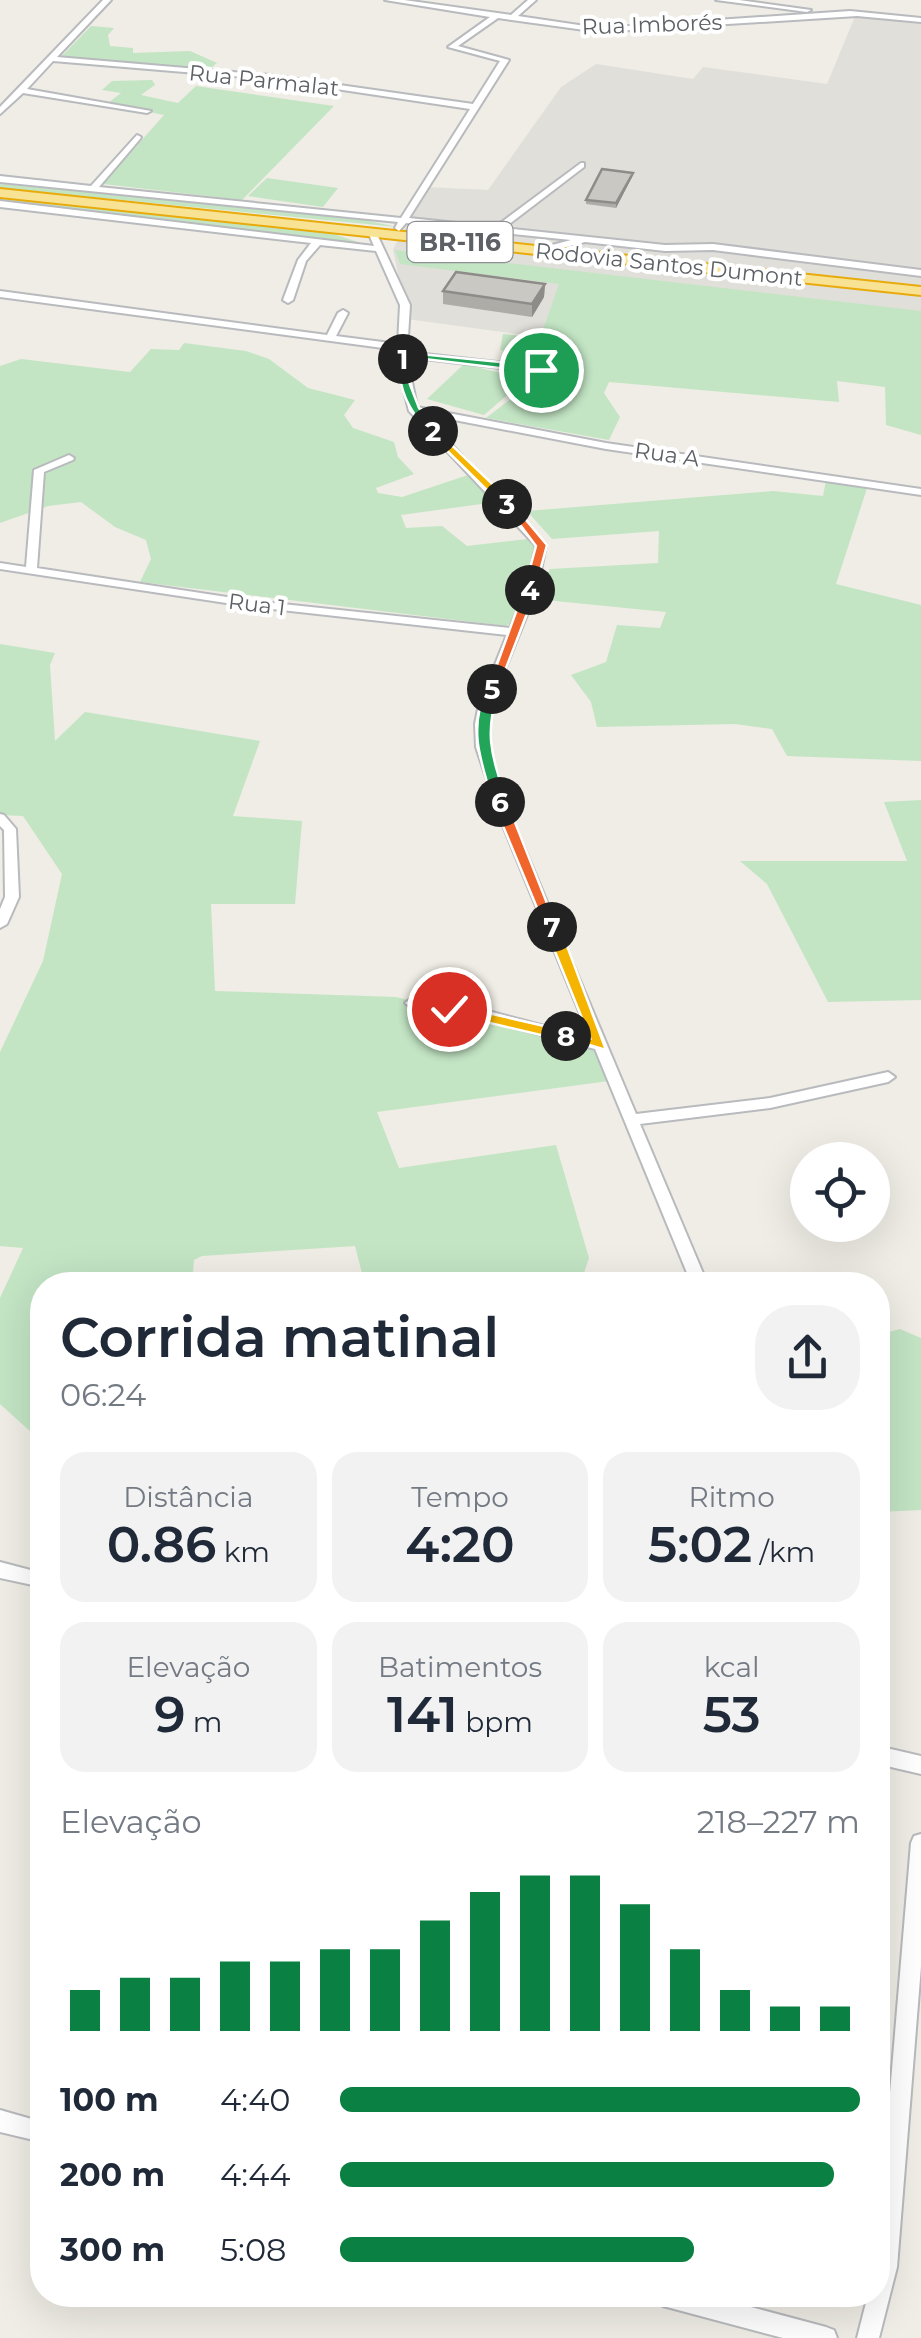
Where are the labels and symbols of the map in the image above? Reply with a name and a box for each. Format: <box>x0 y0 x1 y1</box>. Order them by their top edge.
street label: Rua Imborés <box>581 9 723 40</box>
street label: Rua Parmalat <box>188 59 340 102</box>
road number: BR-116 <box>408 222 512 262</box>
street label: Rodovia Santos Dumont <box>534 237 804 292</box>
pin <box>499 328 584 413</box>
pin: 1 <box>378 334 428 384</box>
pin: 2 <box>408 406 458 456</box>
street label: Rua A <box>633 437 701 472</box>
pin: 3 <box>482 479 532 529</box>
pin: 4 <box>505 565 555 615</box>
street label: Rua 1 <box>227 588 287 621</box>
pin: 5 <box>467 664 517 714</box>
pin: 6 <box>475 777 525 827</box>
pin: 7 <box>527 902 577 952</box>
pin <box>407 967 492 1052</box>
pin: 8 <box>541 1011 591 1061</box>

